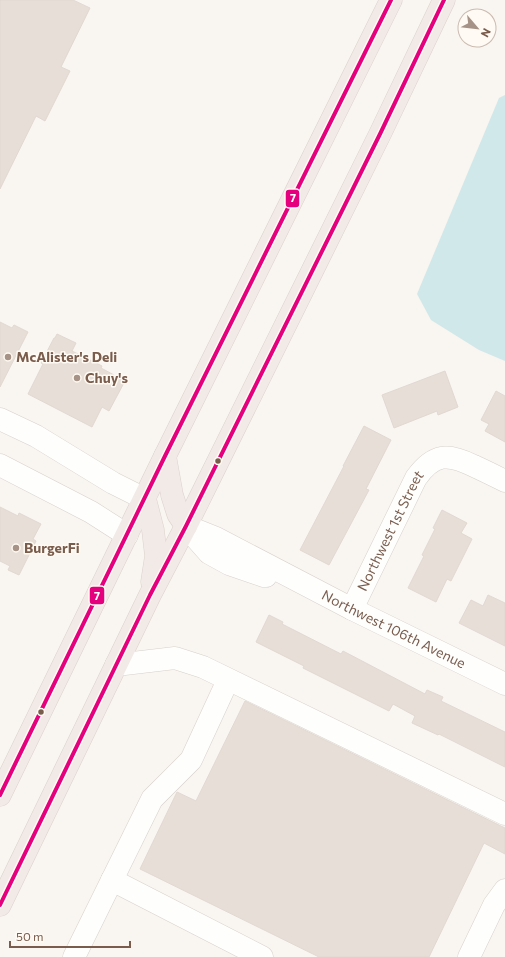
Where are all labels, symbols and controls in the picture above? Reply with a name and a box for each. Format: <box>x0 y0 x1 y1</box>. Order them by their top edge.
north arrow <box>457 8 497 48</box>
text: N <box>479 26 494 40</box>
line badge: 7 <box>285 189 300 208</box>
text: 7 <box>290 191 296 204</box>
place label: McAlister's Deli <box>16 348 117 365</box>
marker: McAlister's Deli <box>3 352 13 362</box>
place label: Chuy's <box>85 369 129 386</box>
marker: Chuy's <box>72 373 82 383</box>
unlabelled marker <box>213 456 223 466</box>
street label: Northwest 1st Street <box>353 466 427 594</box>
place label: BurgerFi <box>24 539 80 556</box>
marker: BurgerFi <box>11 543 21 553</box>
line badge: 7 <box>89 586 105 605</box>
street label: Northwest 106th Avenue <box>319 586 469 671</box>
text: 7 <box>94 589 100 602</box>
unlabelled marker <box>36 707 46 717</box>
scale bar <box>10 923 130 949</box>
text: 50 m <box>16 929 44 943</box>

